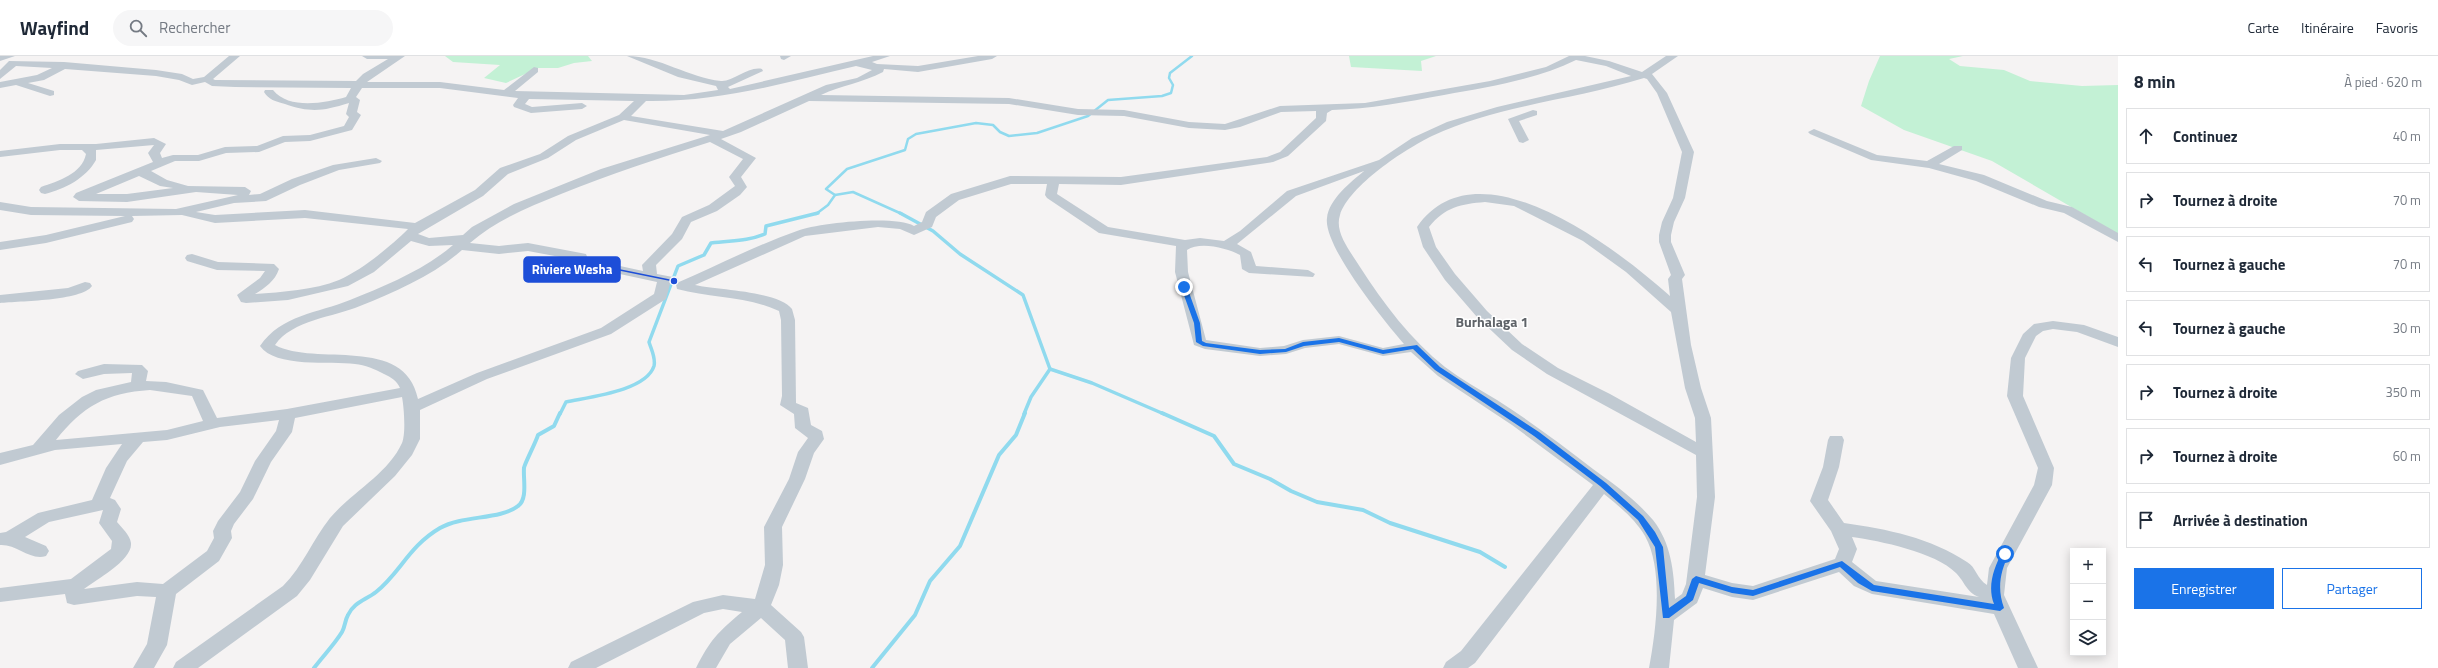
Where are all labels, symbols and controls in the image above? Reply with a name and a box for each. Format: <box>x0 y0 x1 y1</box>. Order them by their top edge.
search box <box>113 10 393 46</box>
text: Wayfind <box>20 13 89 42</box>
text: Rechercher <box>159 16 230 39</box>
icon: search <box>127 17 149 39</box>
text: Carte <box>2248 17 2279 38</box>
text: Itinéraire <box>2301 17 2354 38</box>
text: Favoris <box>2376 17 2418 38</box>
text: 8 min <box>2134 69 2175 95</box>
text: À pied · 620 m <box>2344 72 2422 92</box>
icon: ahead <box>2135 125 2157 147</box>
text: Continuez <box>2173 125 2238 148</box>
text: 40 m <box>2393 126 2421 146</box>
icon: right <box>2135 189 2157 211</box>
text: Tournez à droite <box>2173 189 2278 212</box>
text: 70 m <box>2393 190 2421 210</box>
icon: left <box>2135 253 2157 275</box>
text: Tournez à gauche <box>2173 253 2285 276</box>
text: 70 m <box>2393 254 2421 274</box>
callout: Riviere Wesha <box>524 257 620 282</box>
text: Riviere Wesha <box>532 259 613 279</box>
route end <box>1175 278 1193 296</box>
district label: Burhalaga 1 <box>1456 311 1528 332</box>
icon: left <box>2135 317 2157 339</box>
text: Tournez à gauche <box>2173 317 2285 340</box>
text: 30 m <box>2393 318 2421 338</box>
icon: right <box>2135 381 2157 403</box>
text: Tournez à droite <box>2173 381 2278 404</box>
text: 350 m <box>2385 382 2421 402</box>
icon: right <box>2135 445 2157 467</box>
text: Tournez à droite <box>2173 445 2278 468</box>
text: 60 m <box>2393 446 2421 466</box>
icon: arrive <box>2135 509 2157 531</box>
text: Arrivée à destination <box>2173 509 2308 532</box>
route start <box>1996 545 2014 563</box>
map controls <box>2070 548 2106 656</box>
button: + <box>2070 548 2106 584</box>
button: Enregistrer <box>2134 568 2274 609</box>
button: Partager <box>2282 568 2422 609</box>
button: − <box>2070 584 2106 620</box>
button: layers <box>2070 620 2106 656</box>

